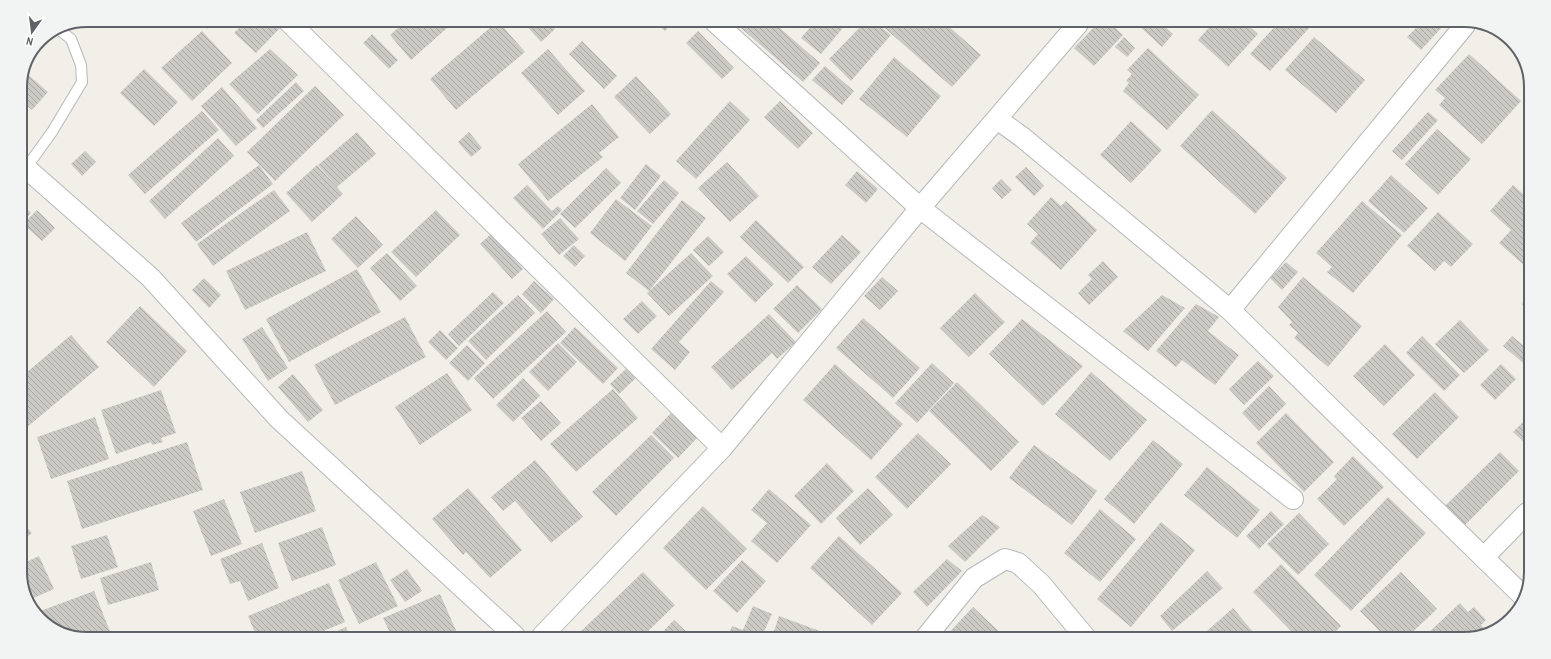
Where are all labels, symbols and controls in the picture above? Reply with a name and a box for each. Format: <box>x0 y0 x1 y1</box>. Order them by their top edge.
north arrow <box>12 12 52 52</box>
text: N <box>25 34 34 49</box>

